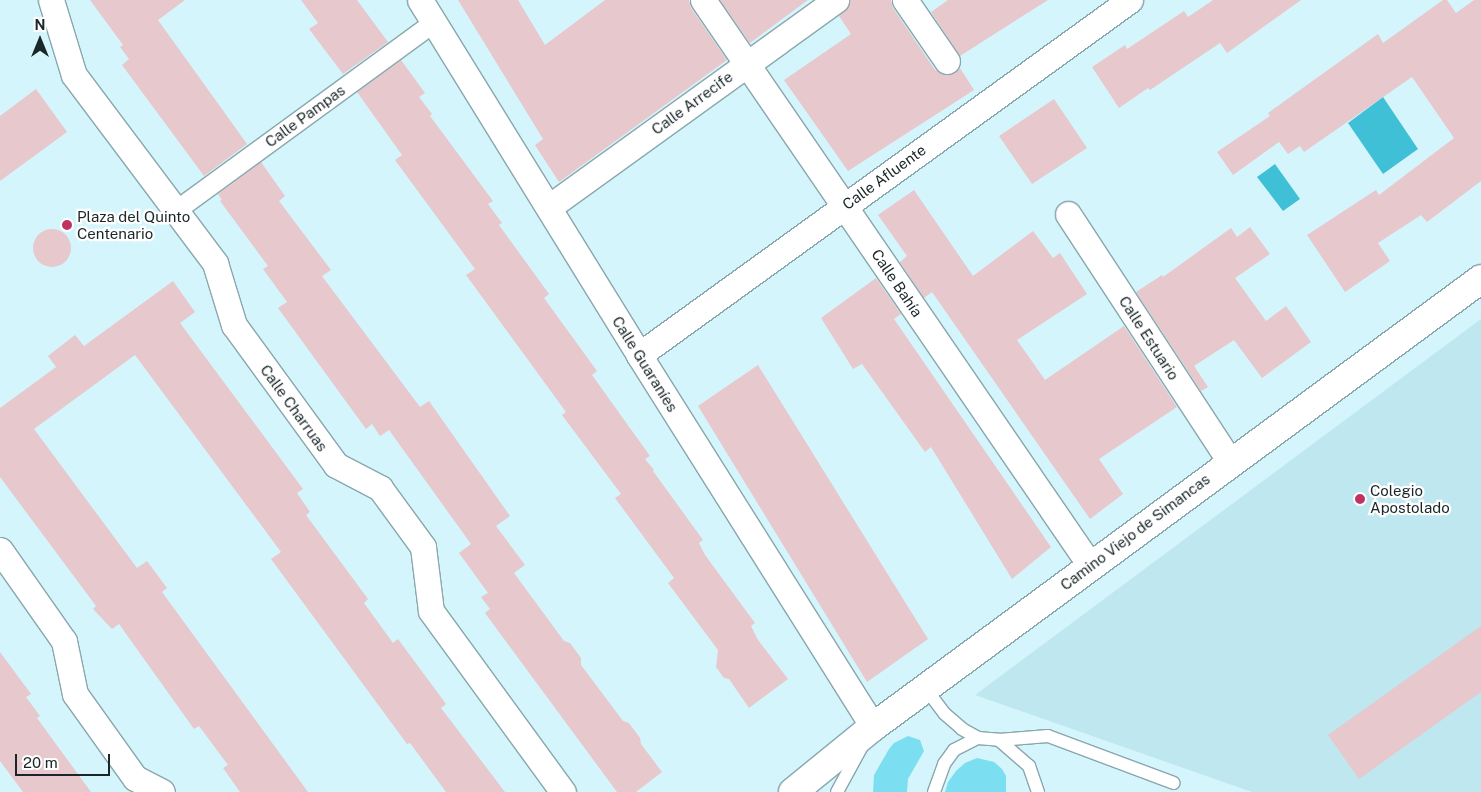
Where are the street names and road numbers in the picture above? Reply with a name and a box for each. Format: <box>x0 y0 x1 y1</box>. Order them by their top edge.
street label: Calle Arrecife <box>648 68 736 138</box>
street label: Calle Pampas <box>261 81 349 151</box>
street label: Calle Afluente <box>839 141 929 213</box>
street label: Calle Bahía <box>868 246 926 320</box>
street label: Calle Estuario <box>1115 293 1183 383</box>
street label: Calle Guaraníes <box>608 313 682 415</box>
street label: Calle Charruas <box>257 361 331 455</box>
street label: Camino Viejo de Simancas <box>1056 470 1214 594</box>

